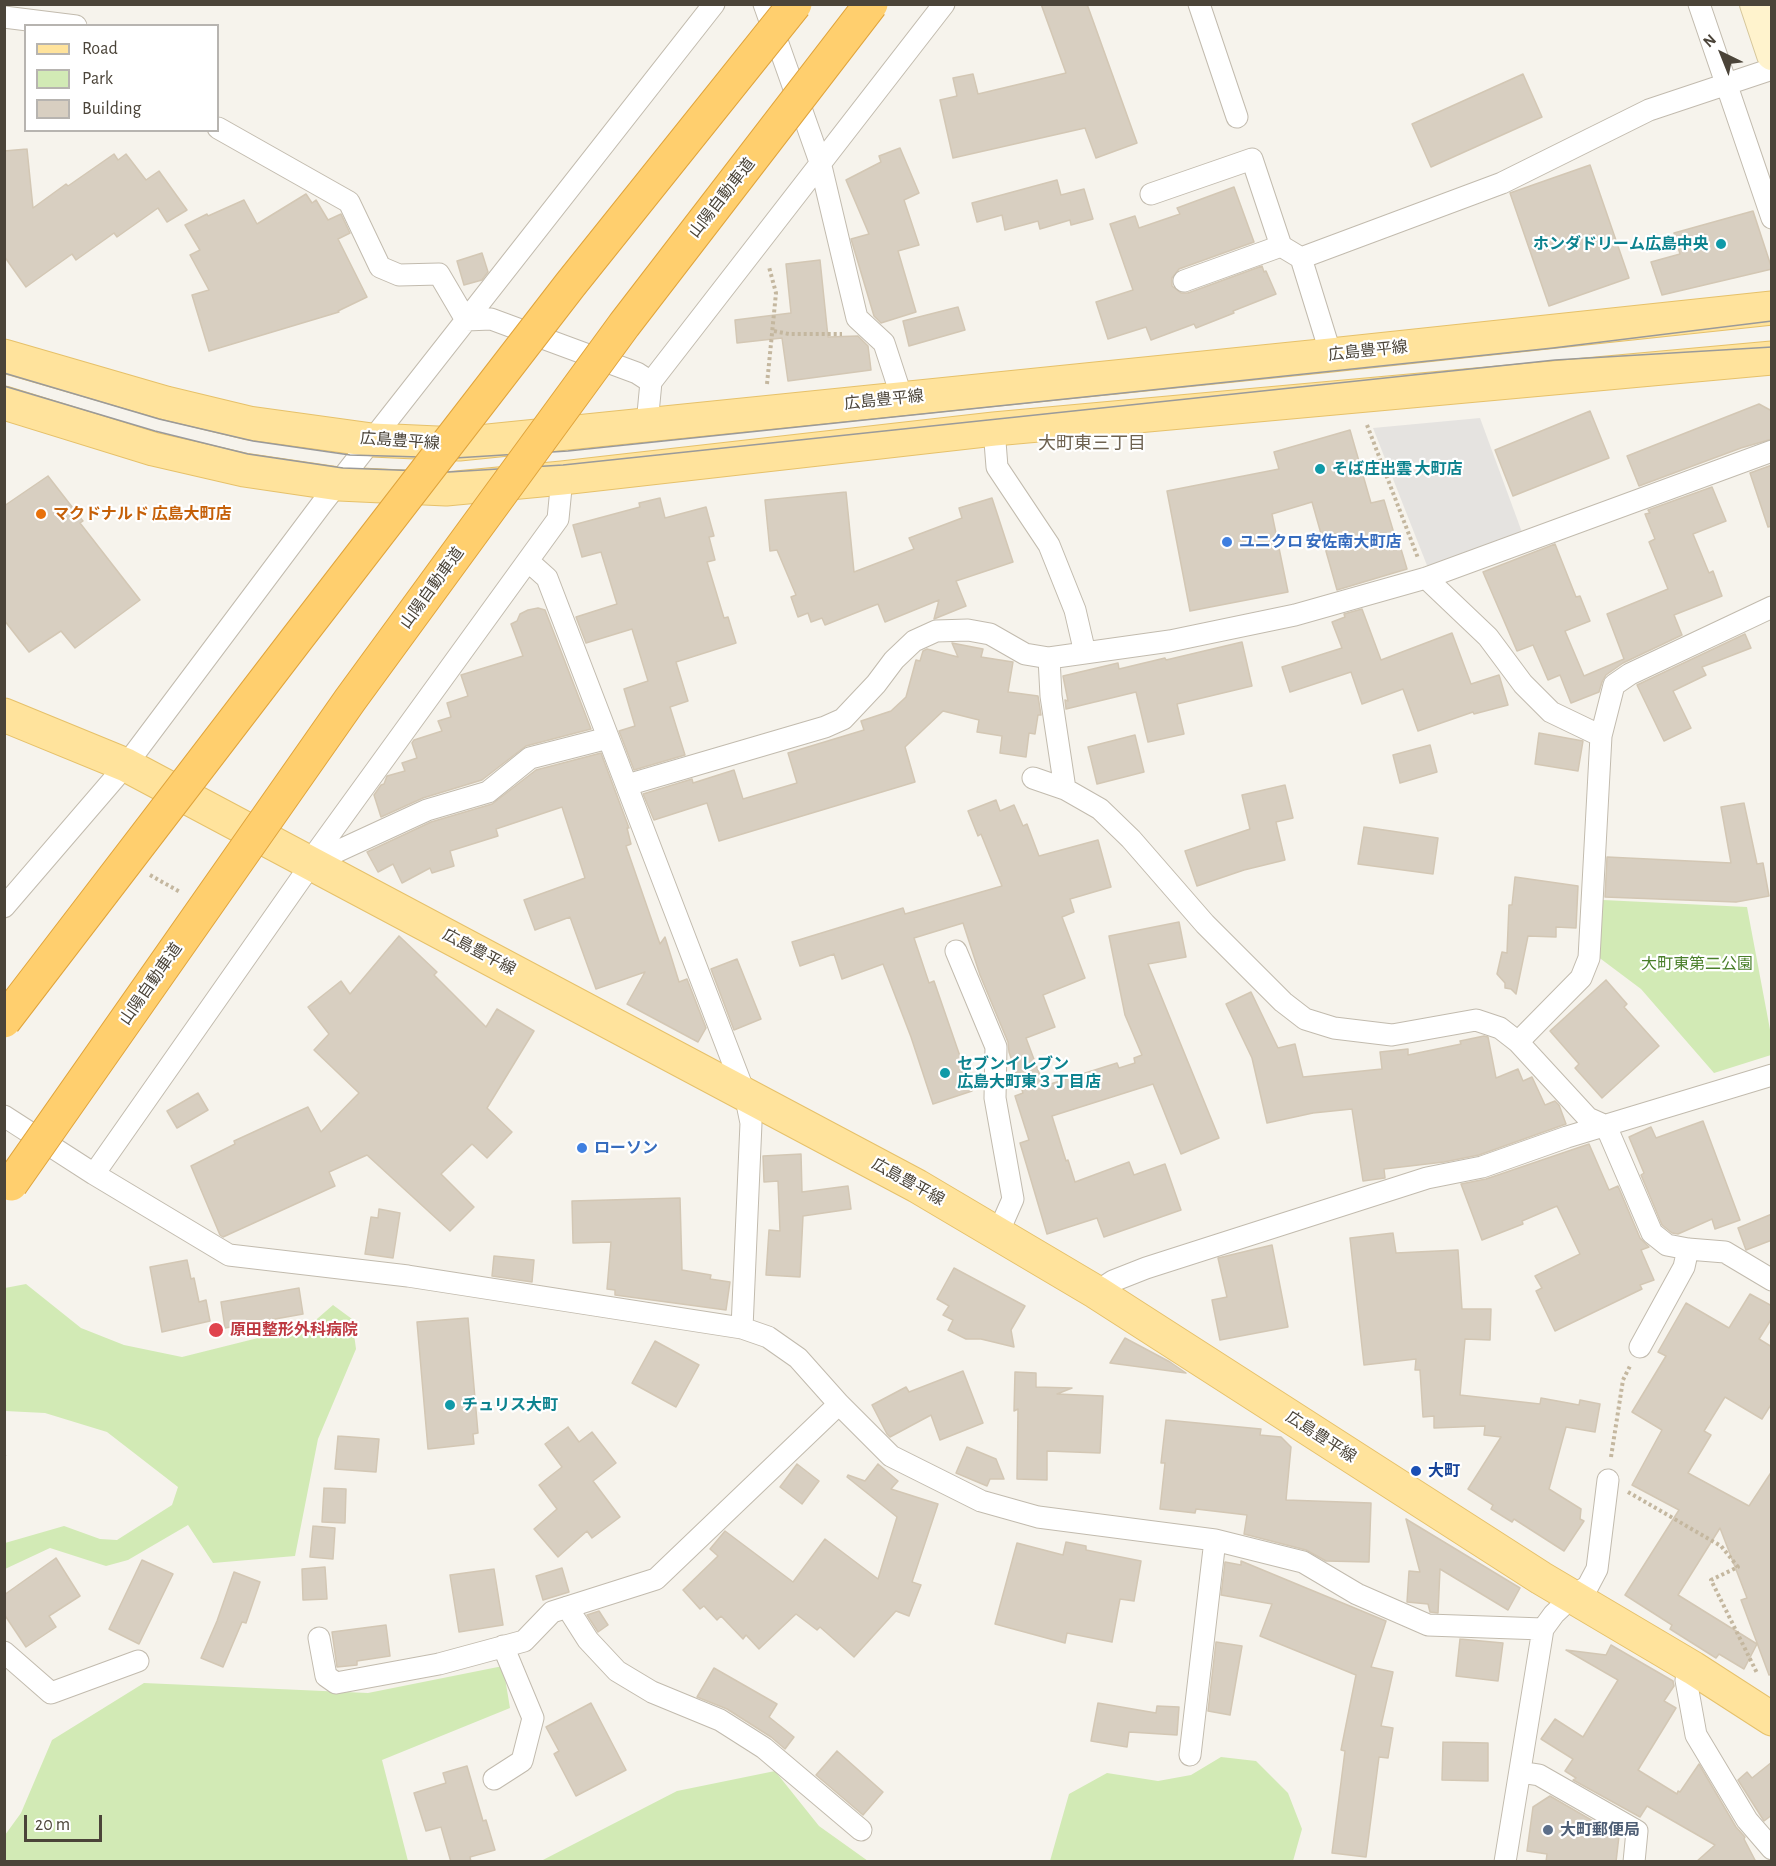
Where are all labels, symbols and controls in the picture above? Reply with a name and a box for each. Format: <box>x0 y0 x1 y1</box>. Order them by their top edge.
legend <box>24 24 219 132</box>
north arrow <box>1692 24 1752 84</box>
text: N <box>1700 31 1719 50</box>
text: Road <box>82 40 118 58</box>
text: Park <box>82 70 113 88</box>
text: Building <box>82 100 141 118</box>
street label: 山陽自動車道 <box>685 154 759 242</box>
place label: ホンダドリーム広島中央 <box>1533 234 1709 254</box>
marker: ホンダドリーム広島中央 <box>1714 237 1728 251</box>
street label: 広島豊平線 <box>1327 337 1409 365</box>
street label: 広島豊平線 <box>843 386 925 414</box>
street label: 広島豊平線 <box>359 429 441 453</box>
district label: 大町東三丁目 <box>1038 433 1146 455</box>
place label: そば庄出雲 大町店 <box>1332 459 1462 479</box>
marker: そば庄出雲 大町店 <box>1313 462 1327 476</box>
place label: マクドナルド 広島大町店 <box>53 504 231 524</box>
marker: マクドナルド 広島大町店 <box>34 507 48 521</box>
place label: ユニクロ 安佐南大町店 <box>1239 532 1401 552</box>
marker: ユニクロ 安佐南大町店 <box>1220 535 1234 549</box>
street label: 山陽自動車道 <box>396 544 468 632</box>
street label: 広島豊平線 <box>439 925 519 979</box>
street label: 山陽自動車道 <box>116 939 186 1029</box>
park label: 大町東第二公園 <box>1641 954 1753 974</box>
place label: セブンイレブン 広島大町東３丁目店 <box>957 1054 1101 1092</box>
marker: セブンイレブン 広島大町東３丁目店 <box>938 1066 952 1080</box>
place label: ローソン <box>594 1138 658 1158</box>
marker: ローソン <box>575 1141 589 1155</box>
street label: 広島豊平線 <box>868 1154 948 1210</box>
place label: 原田整形外科病院 <box>230 1320 358 1340</box>
marker: 原田整形外科病院 <box>207 1321 225 1339</box>
place label: チュリス大町 <box>462 1395 558 1415</box>
marker: チュリス大町 <box>443 1398 457 1412</box>
street label: 広島豊平線 <box>1282 1407 1360 1467</box>
place label: 大町 <box>1428 1461 1460 1481</box>
marker: 大町 <box>1409 1464 1423 1478</box>
scale bar <box>27 1803 105 1841</box>
text: 20 m <box>35 1816 70 1834</box>
place label: 大町郵便局 <box>1560 1820 1640 1840</box>
marker: 大町郵便局 <box>1541 1823 1555 1837</box>

